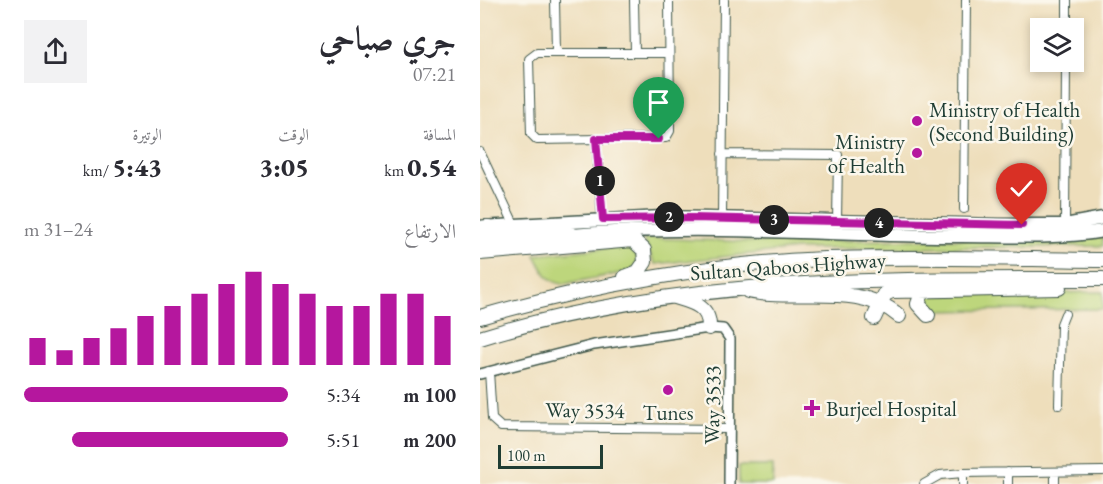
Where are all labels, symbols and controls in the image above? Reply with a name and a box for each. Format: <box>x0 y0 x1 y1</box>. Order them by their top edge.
text: جري صباحي <box>319 17 456 60</box>
map controls <box>1030 18 1084 72</box>
button: layers <box>1030 18 1084 72</box>
button: share <box>24 20 87 83</box>
text: 07:21 <box>413 61 456 87</box>
pin <box>633 77 684 139</box>
icon: arrive <box>642 86 675 119</box>
place label: Ministry of Health (Second Building) <box>929 96 1081 147</box>
marker: Ministry of Health (Second Building) <box>910 114 924 128</box>
text: الوتيرة <box>132 124 162 145</box>
text: الوقت <box>278 124 309 145</box>
text: المسافة <box>423 124 456 145</box>
place label: Ministry of Health <box>828 128 906 179</box>
marker: Ministry of Health <box>910 146 924 160</box>
text: 5:43 <box>112 150 162 184</box>
text: 3:05 <box>259 150 309 184</box>
text: 0.54 <box>407 150 456 184</box>
text: /km <box>83 160 112 181</box>
text: km <box>384 160 407 181</box>
pin <box>996 163 1047 225</box>
pin: 1 <box>585 166 615 196</box>
text: 1 <box>596 170 604 191</box>
icon: check <box>1005 172 1038 205</box>
pin: 2 <box>654 202 684 232</box>
pin: 3 <box>759 205 789 235</box>
text: 2 <box>665 206 673 227</box>
pin: 4 <box>864 208 894 238</box>
text: 3 <box>770 209 778 230</box>
text: 4 <box>875 212 883 233</box>
text: 24–31 m <box>24 216 93 242</box>
text: الارتفاع <box>404 218 456 244</box>
street label: Sultan Qaboos Highway <box>689 246 888 287</box>
street label: Way 3533 <box>698 365 726 445</box>
text: 5:34 <box>326 382 360 408</box>
text: 100 m <box>403 382 456 408</box>
marker: Tunes <box>661 383 675 397</box>
place label: Burjeel Hospital <box>826 395 957 422</box>
street label: Way 3534 <box>545 396 626 424</box>
place label: Tunes <box>642 399 694 426</box>
marker: Burjeel Hospital <box>803 399 821 417</box>
text: 5:51 <box>326 427 360 453</box>
text: 200 m <box>403 427 456 453</box>
scale bar <box>498 442 603 470</box>
text: 100 m <box>507 445 546 466</box>

